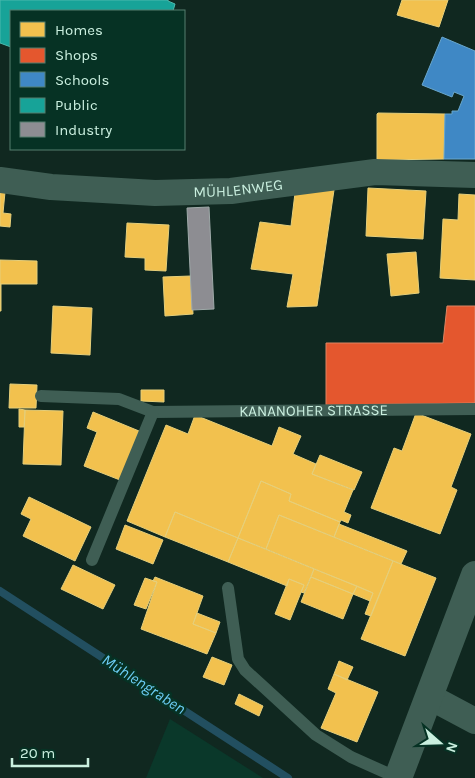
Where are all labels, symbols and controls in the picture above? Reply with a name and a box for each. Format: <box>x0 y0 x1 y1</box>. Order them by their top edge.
legend <box>10 10 185 150</box>
text: Homes <box>55 21 103 39</box>
text: Shops <box>55 46 98 64</box>
text: Schools <box>55 71 109 89</box>
text: Public <box>55 96 98 114</box>
text: Industry <box>55 121 112 139</box>
street label: MÜHLENWEG <box>193 175 284 201</box>
street label: KANANOHER STRASSE <box>239 401 388 420</box>
water label: Mühlengraben <box>99 650 189 718</box>
north arrow <box>415 718 465 768</box>
scale bar <box>12 736 89 768</box>
text: N <box>442 740 461 755</box>
text: 20 m <box>20 744 55 762</box>

